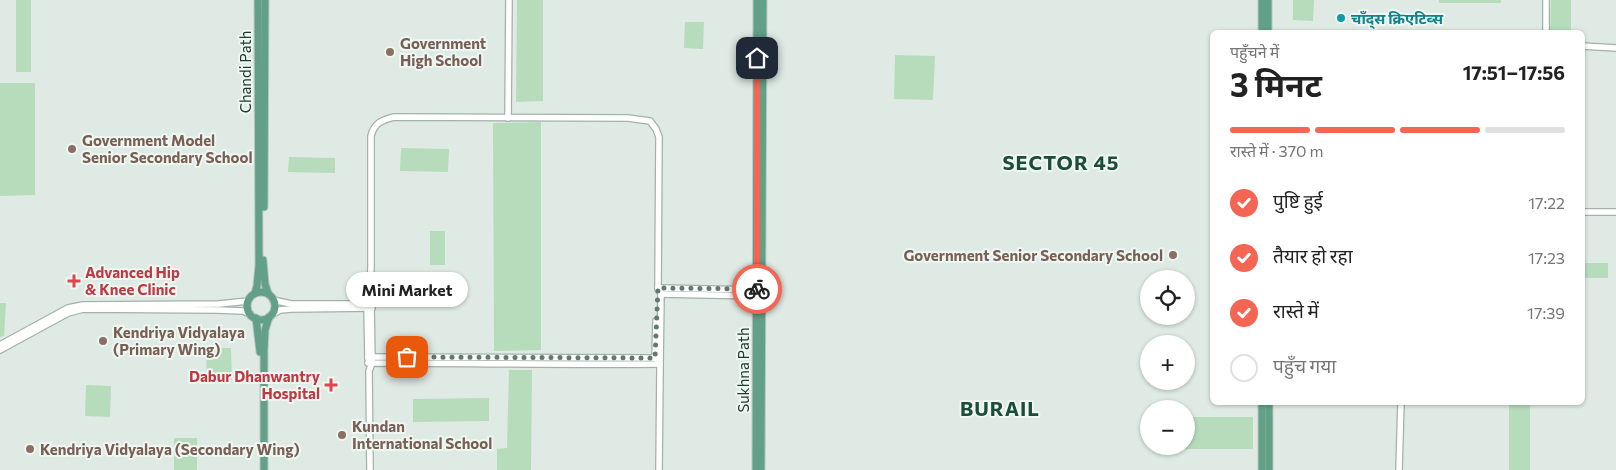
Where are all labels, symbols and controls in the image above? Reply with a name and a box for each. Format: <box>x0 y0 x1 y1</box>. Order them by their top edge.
place label: चाँद्स क्रिएटिव्स <box>1351 9 1444 29</box>
marker: चाँद्स क्रिएटिव्स <box>1335 12 1347 24</box>
street label: Chandi Path <box>236 31 254 113</box>
place label: Government High School <box>400 34 486 69</box>
pin <box>736 37 778 79</box>
text: पहुँचने में <box>1230 42 1279 61</box>
icon: home <box>743 44 771 72</box>
marker: Government High School <box>384 46 396 58</box>
text: 17:51–17:56 <box>1463 61 1565 84</box>
text: 3 मिनट <box>1230 64 1322 104</box>
place label: Government Model Senior Secondary School <box>82 131 253 166</box>
text: रास्ते में · 370 m <box>1230 141 1324 160</box>
marker: Government Model Senior Secondary School <box>66 143 78 155</box>
district label: SECTOR 45 <box>1003 150 1119 174</box>
icon: check <box>1230 189 1258 217</box>
text: पुष्टि हुई <box>1273 189 1323 212</box>
text: 17:22 <box>1528 193 1565 212</box>
icon: check <box>1230 244 1258 272</box>
text: तैयार हो रहा <box>1273 244 1353 267</box>
place label: Government Senior Secondary School <box>903 246 1163 264</box>
text: 17:23 <box>1528 248 1565 267</box>
marker: Government Senior Secondary School <box>1167 249 1179 261</box>
place label: Advanced Hip & Knee Clinic <box>85 263 180 298</box>
courier <box>732 264 782 314</box>
map controls <box>1140 270 1195 455</box>
button: locate <box>1140 270 1195 325</box>
callout: Mini Market <box>346 272 468 307</box>
marker: Advanced Hip & Knee Clinic <box>67 274 81 288</box>
icon: bike <box>743 275 771 303</box>
text: Mini Market <box>362 280 452 299</box>
icon: check <box>1230 299 1258 327</box>
text: रास्ते में <box>1273 299 1319 322</box>
text: 17:39 <box>1527 303 1565 322</box>
place label: Kendriya Vidyalaya (Primary Wing) <box>113 323 245 358</box>
street label: Sukhna Path <box>734 327 752 413</box>
marker: Kendriya Vidyalaya (Primary Wing) <box>97 335 109 347</box>
button: + <box>1140 335 1195 390</box>
pin <box>386 336 428 378</box>
icon: bag <box>393 343 421 371</box>
text: पहुँच गया <box>1273 354 1336 377</box>
place label: Dabur Dhanwantry Hospital <box>189 367 321 402</box>
marker: Dabur Dhanwantry Hospital <box>324 378 338 392</box>
district label: BURAIL <box>960 396 1040 420</box>
button: − <box>1140 400 1195 455</box>
place label: Kundan International School <box>352 417 492 452</box>
marker: Kundan International School <box>336 429 348 441</box>
place label: Kendriya Vidyalaya (Secondary Wing) <box>40 440 300 458</box>
marker: Kendriya Vidyalaya (Secondary Wing) <box>24 443 36 455</box>

